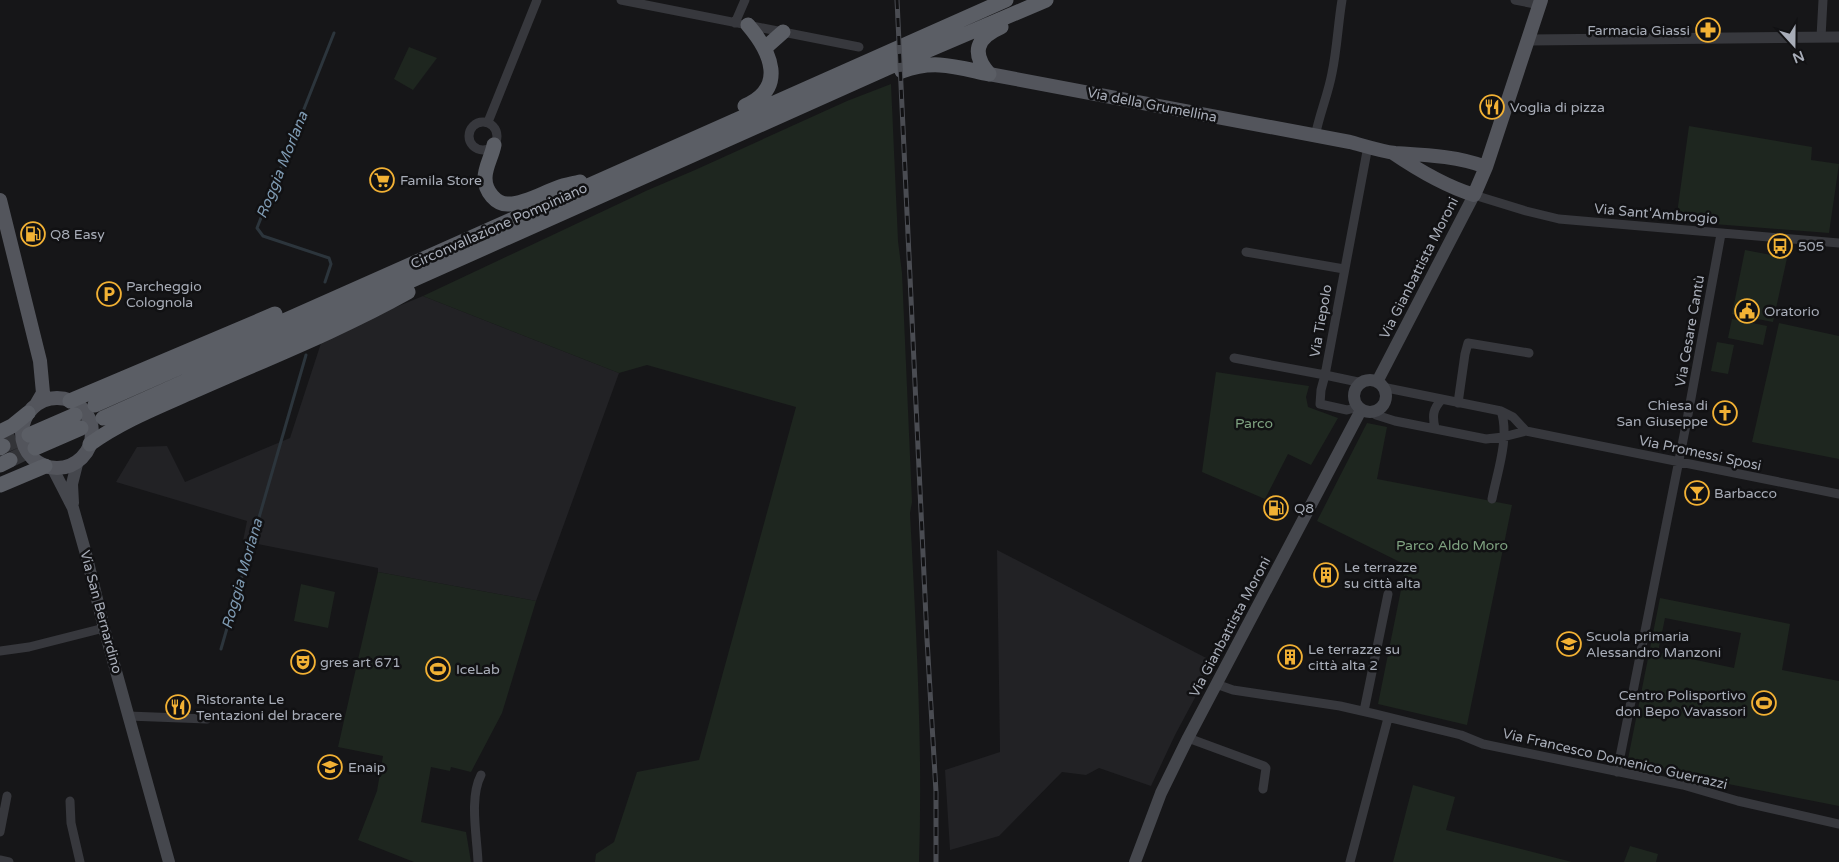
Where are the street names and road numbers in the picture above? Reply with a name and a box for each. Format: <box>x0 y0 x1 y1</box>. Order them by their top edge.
street label: Via della Grumellina <box>1086 84 1218 126</box>
street label: Circonvallazione Pompiniano <box>408 179 590 273</box>
street label: Via Gianbattista Moroni <box>1376 194 1462 342</box>
street label: Via Sant'Ambrogio <box>1593 200 1719 228</box>
street label: Via Cesare Cantù <box>1672 274 1708 388</box>
street label: Via Tiepolo <box>1306 283 1336 359</box>
street label: Via Promessi Sposi <box>1637 432 1763 474</box>
street label: Via San Bernardino <box>76 548 126 676</box>
street label: Via Gianbattista Moroni <box>1186 554 1274 700</box>
street label: Via Francesco Domenico Guerrazzi <box>1501 725 1729 793</box>

